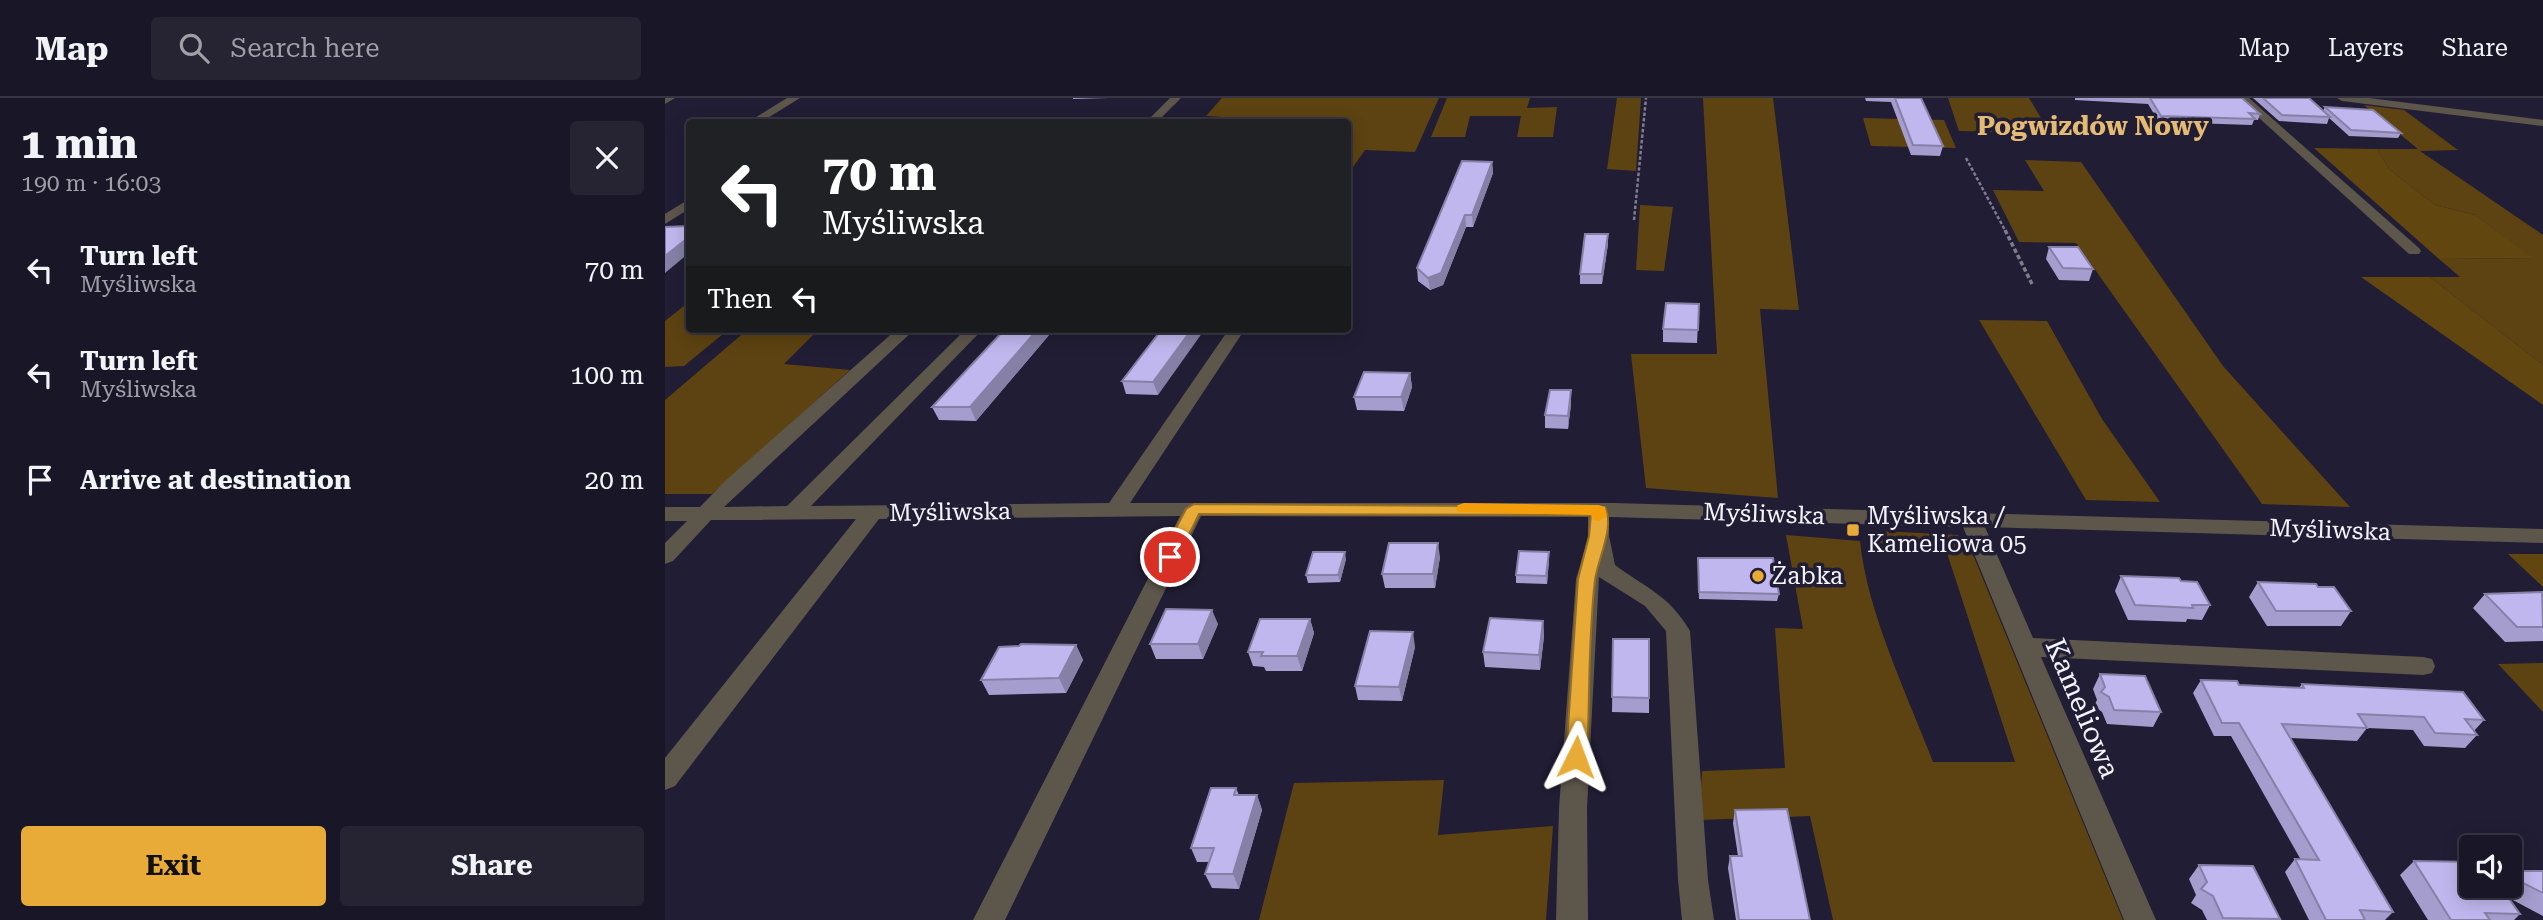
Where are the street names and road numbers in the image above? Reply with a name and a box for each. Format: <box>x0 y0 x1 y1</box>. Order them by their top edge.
street label: Myśliwska <box>889 497 1011 527</box>
street label: Myśliwska <box>1703 498 1825 530</box>
street label: Myśliwska <box>2269 514 2391 546</box>
street label: Kameliowa <box>2038 634 2127 783</box>

